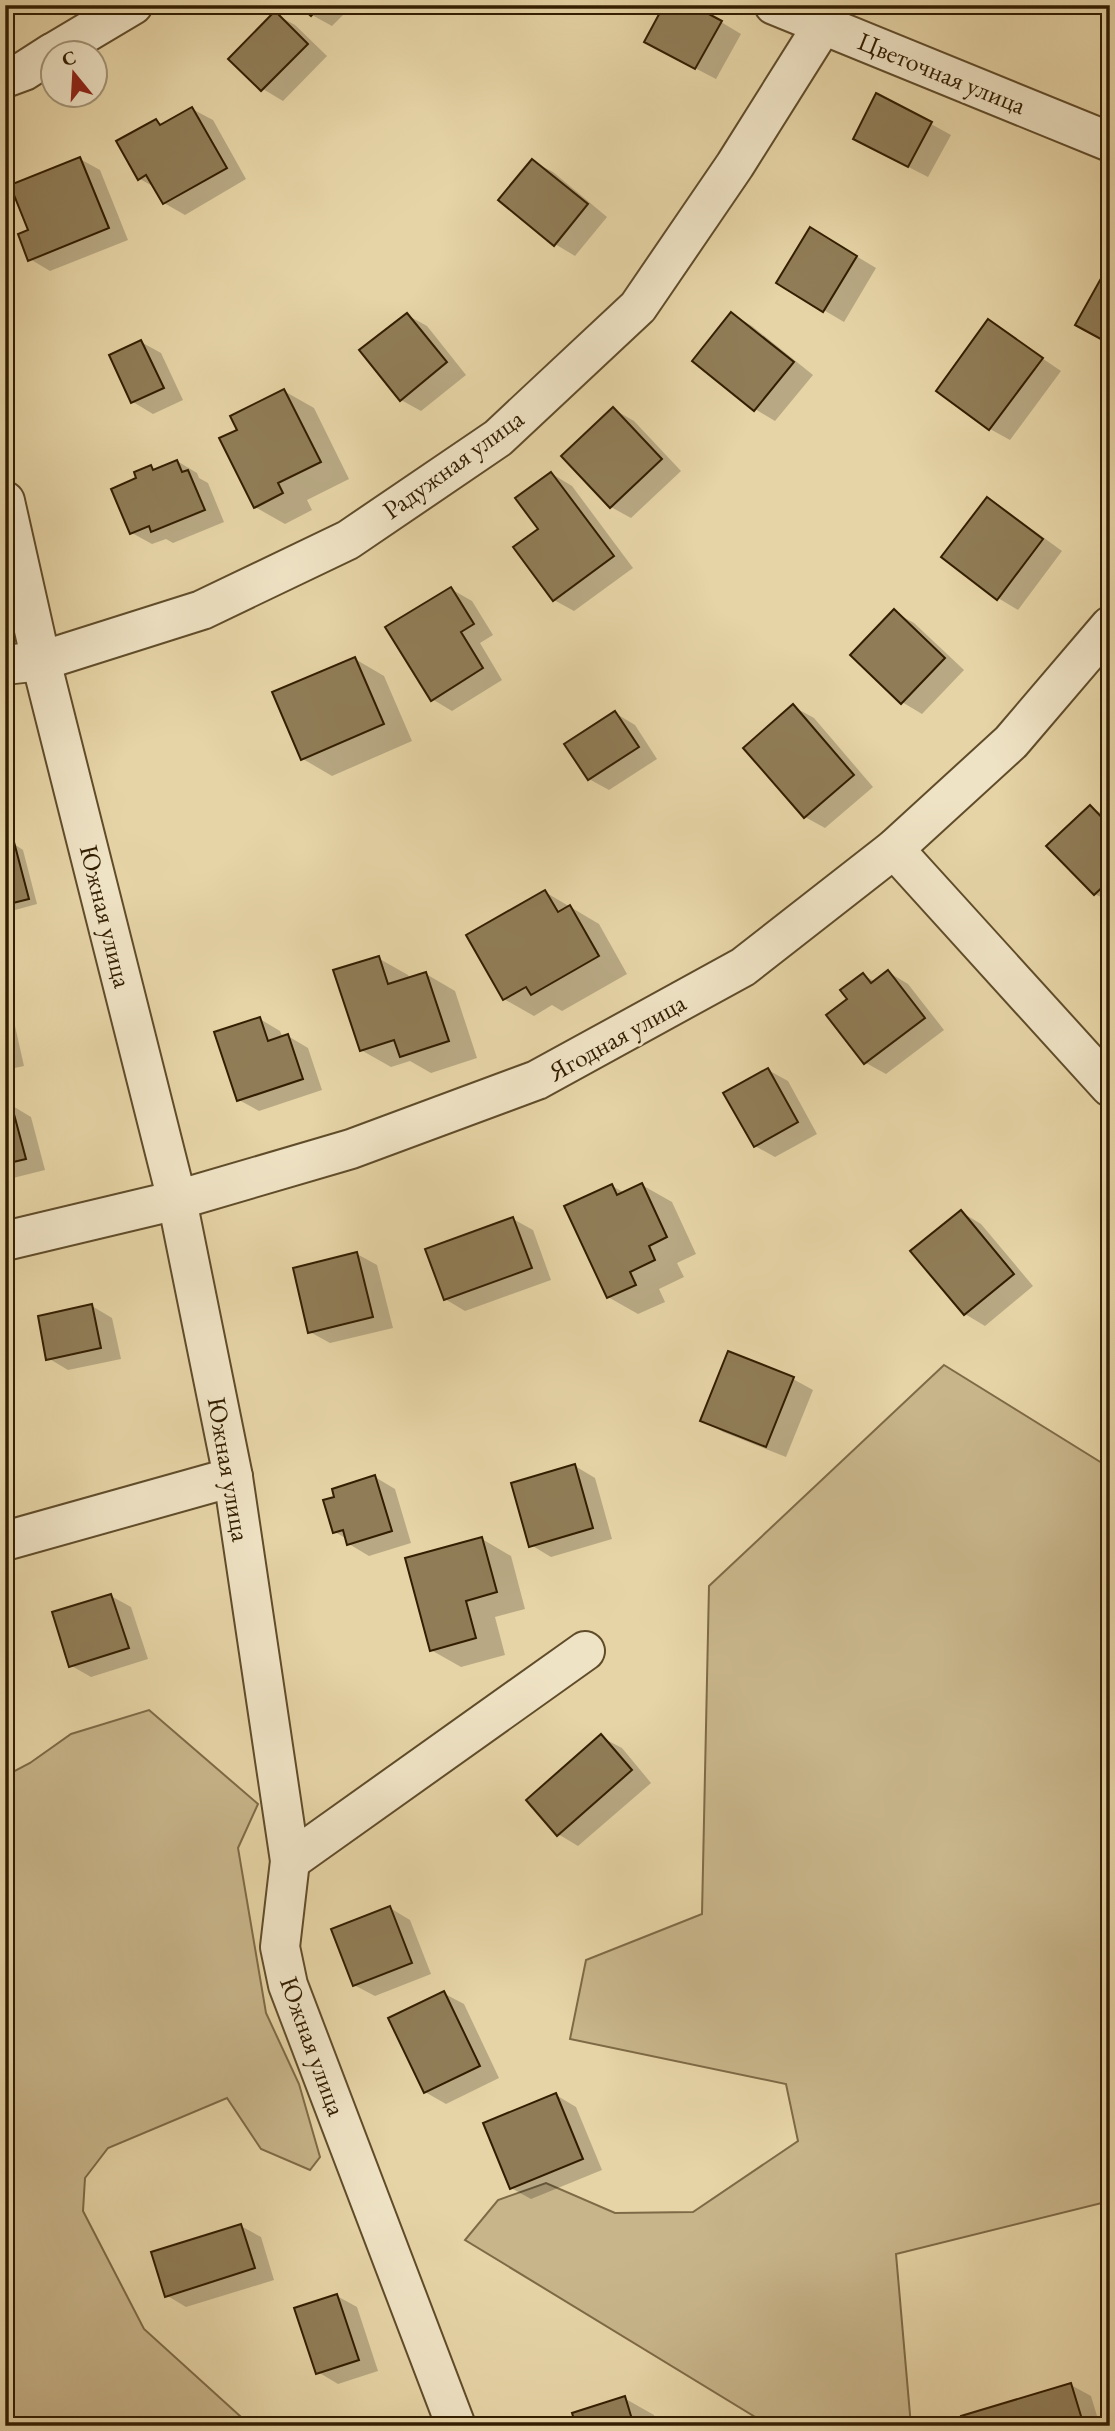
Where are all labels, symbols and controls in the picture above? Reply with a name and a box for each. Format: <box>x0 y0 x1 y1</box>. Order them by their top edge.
street label: Цветочная улица <box>853 24 1031 122</box>
north arrow <box>38 38 108 108</box>
text: С <box>59 44 79 72</box>
street label: Радужная улица <box>376 401 531 527</box>
street label: Южная улица <box>72 841 140 992</box>
street label: Ягодная улица <box>541 985 692 1089</box>
street label: Южная улица <box>200 1394 259 1545</box>
street label: Южная улица <box>272 1971 354 2121</box>

